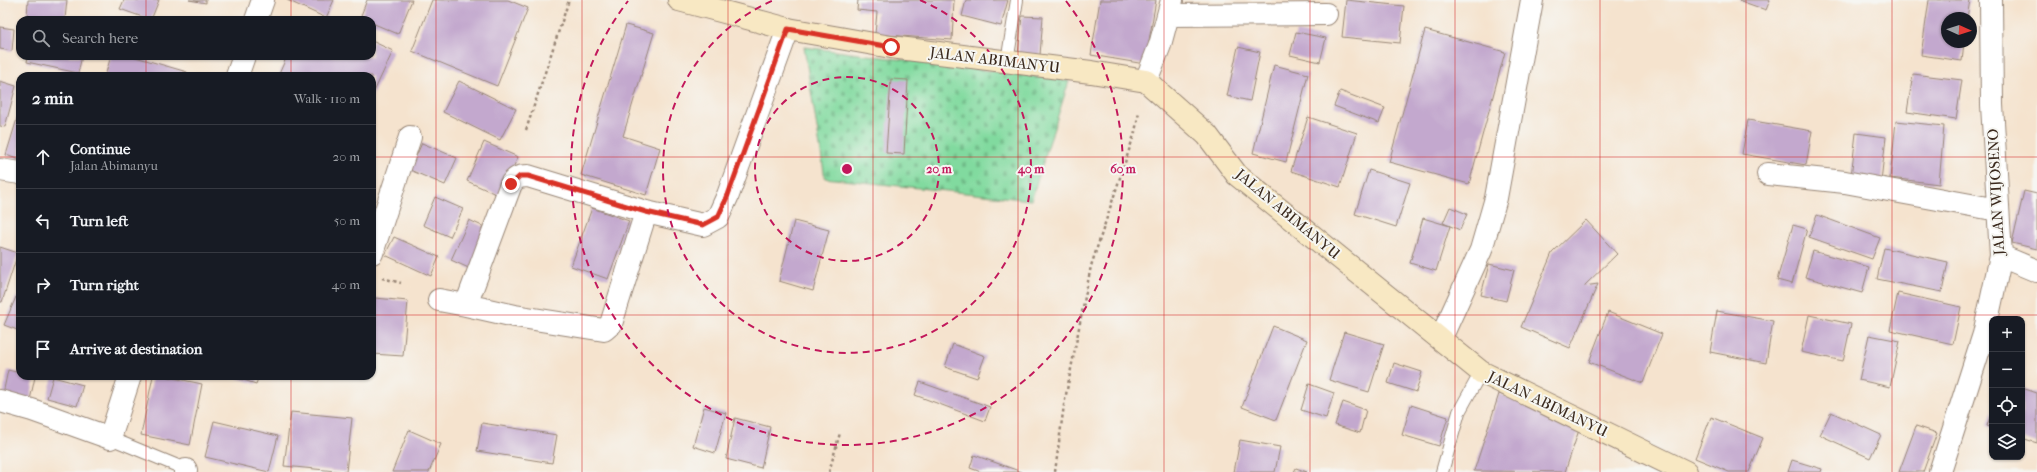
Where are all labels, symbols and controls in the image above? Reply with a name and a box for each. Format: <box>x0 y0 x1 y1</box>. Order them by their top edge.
north arrow <box>1941 12 1977 48</box>
search box <box>16 16 376 60</box>
icon: search <box>30 27 52 49</box>
text: Search here <box>62 29 138 47</box>
route start <box>882 38 900 56</box>
street label: JALAN ABIMANYU <box>928 43 1062 77</box>
text: 2 min <box>32 88 73 108</box>
text: Walk · 110 m <box>294 91 360 106</box>
street label: JALAN WIJOSENO <box>1984 128 2008 257</box>
text: Continue <box>70 140 130 158</box>
icon: ahead <box>32 146 54 168</box>
text: 20 m <box>333 149 360 164</box>
text: Jalan Abimanyu <box>70 158 158 173</box>
centre of rings <box>840 162 854 176</box>
text: 20 m <box>926 162 953 176</box>
text: 40 m <box>1017 162 1045 177</box>
text: 60 m <box>1110 162 1137 176</box>
street label: JALAN ABIMANYU <box>1231 164 1344 263</box>
route end <box>502 175 520 193</box>
icon: left <box>32 210 54 232</box>
text: Turn left <box>70 212 128 230</box>
text: 50 m <box>334 213 360 228</box>
icon: right <box>32 274 54 296</box>
text: Turn right <box>70 276 139 294</box>
text: 40 m <box>332 277 360 292</box>
map controls <box>1989 316 2025 460</box>
button: + <box>1989 316 2025 352</box>
icon: arrive <box>32 338 54 360</box>
text: Arrive at destination <box>70 340 202 358</box>
button: − <box>1989 352 2025 388</box>
street label: JALAN ABIMANYU <box>1484 367 1611 441</box>
button: locate <box>1989 388 2025 424</box>
button: layers <box>1989 424 2025 460</box>

